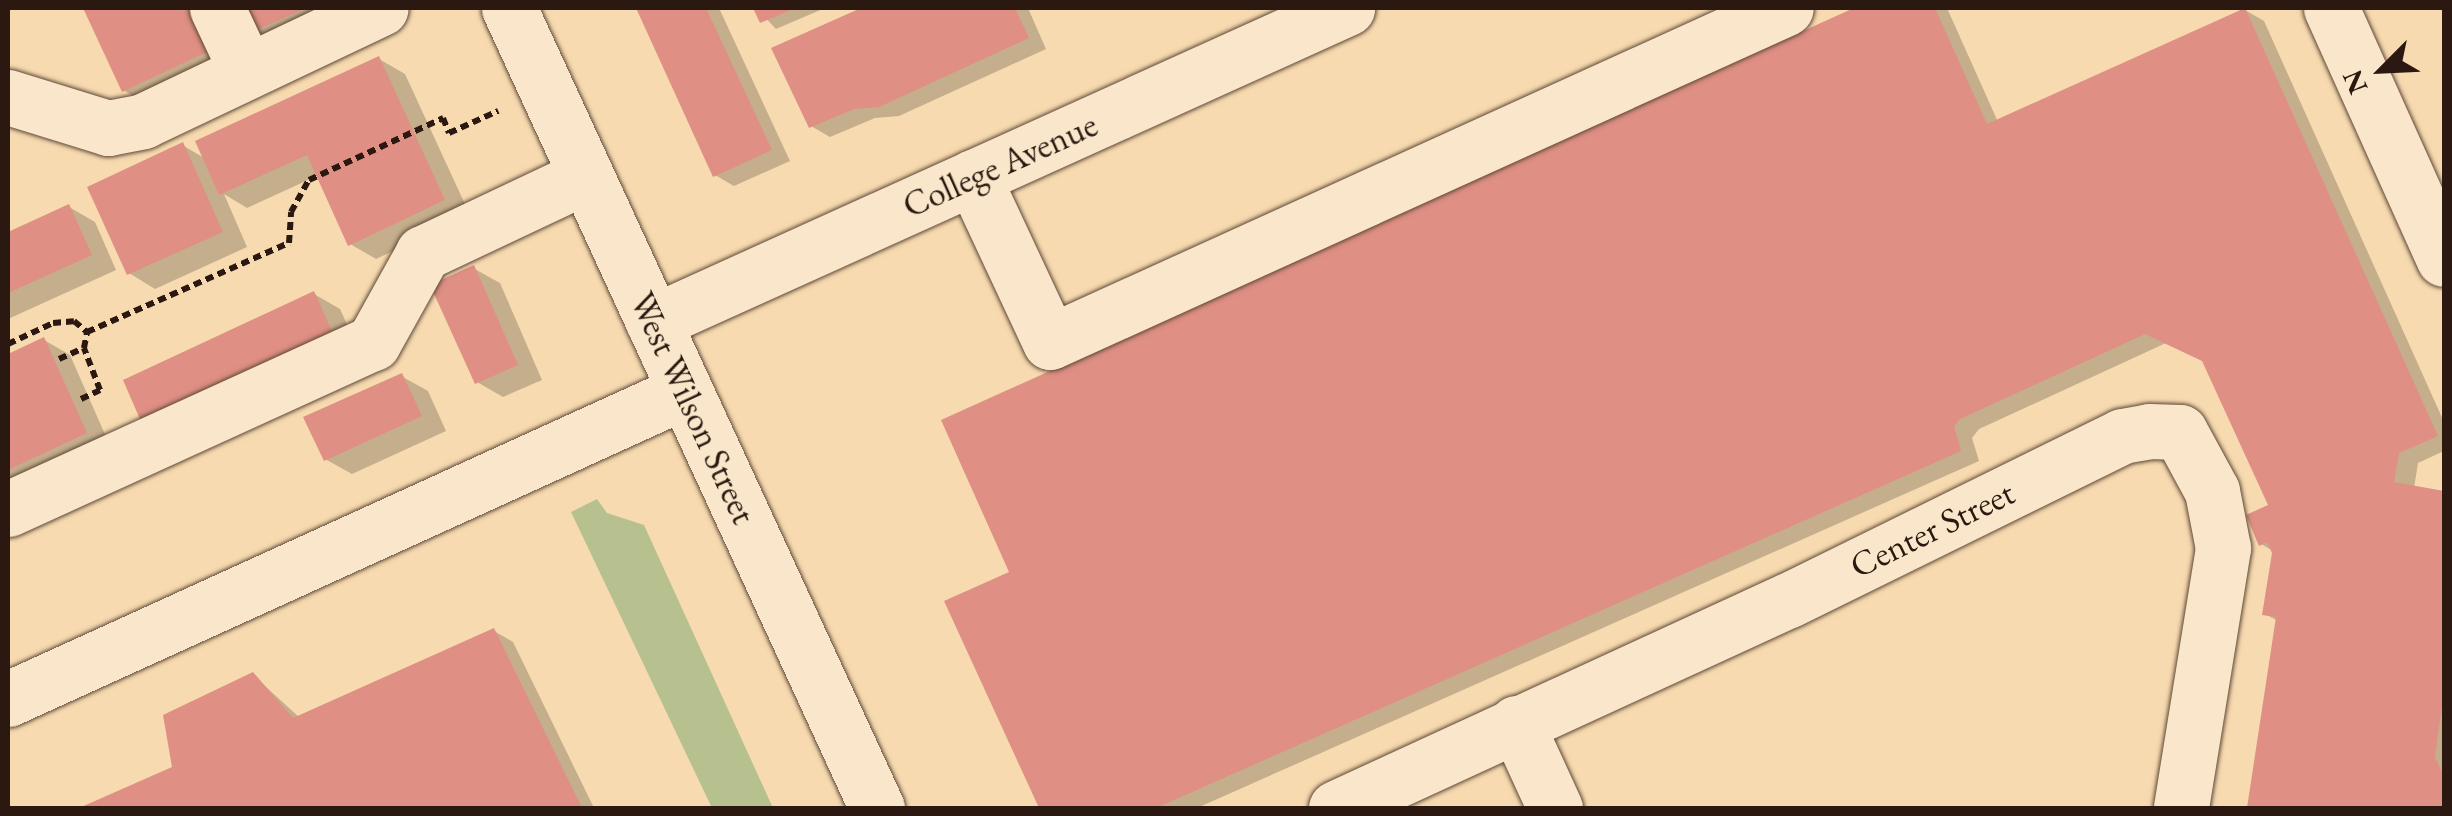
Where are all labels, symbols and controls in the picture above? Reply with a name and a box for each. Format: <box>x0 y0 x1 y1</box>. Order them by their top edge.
north arrow <box>2332 20 2432 120</box>
text: N <box>2334 65 2376 100</box>
street label: College Avenue <box>896 103 1104 227</box>
street label: West Wilson Street <box>621 285 765 531</box>
street label: Center Street <box>1843 471 2021 587</box>

